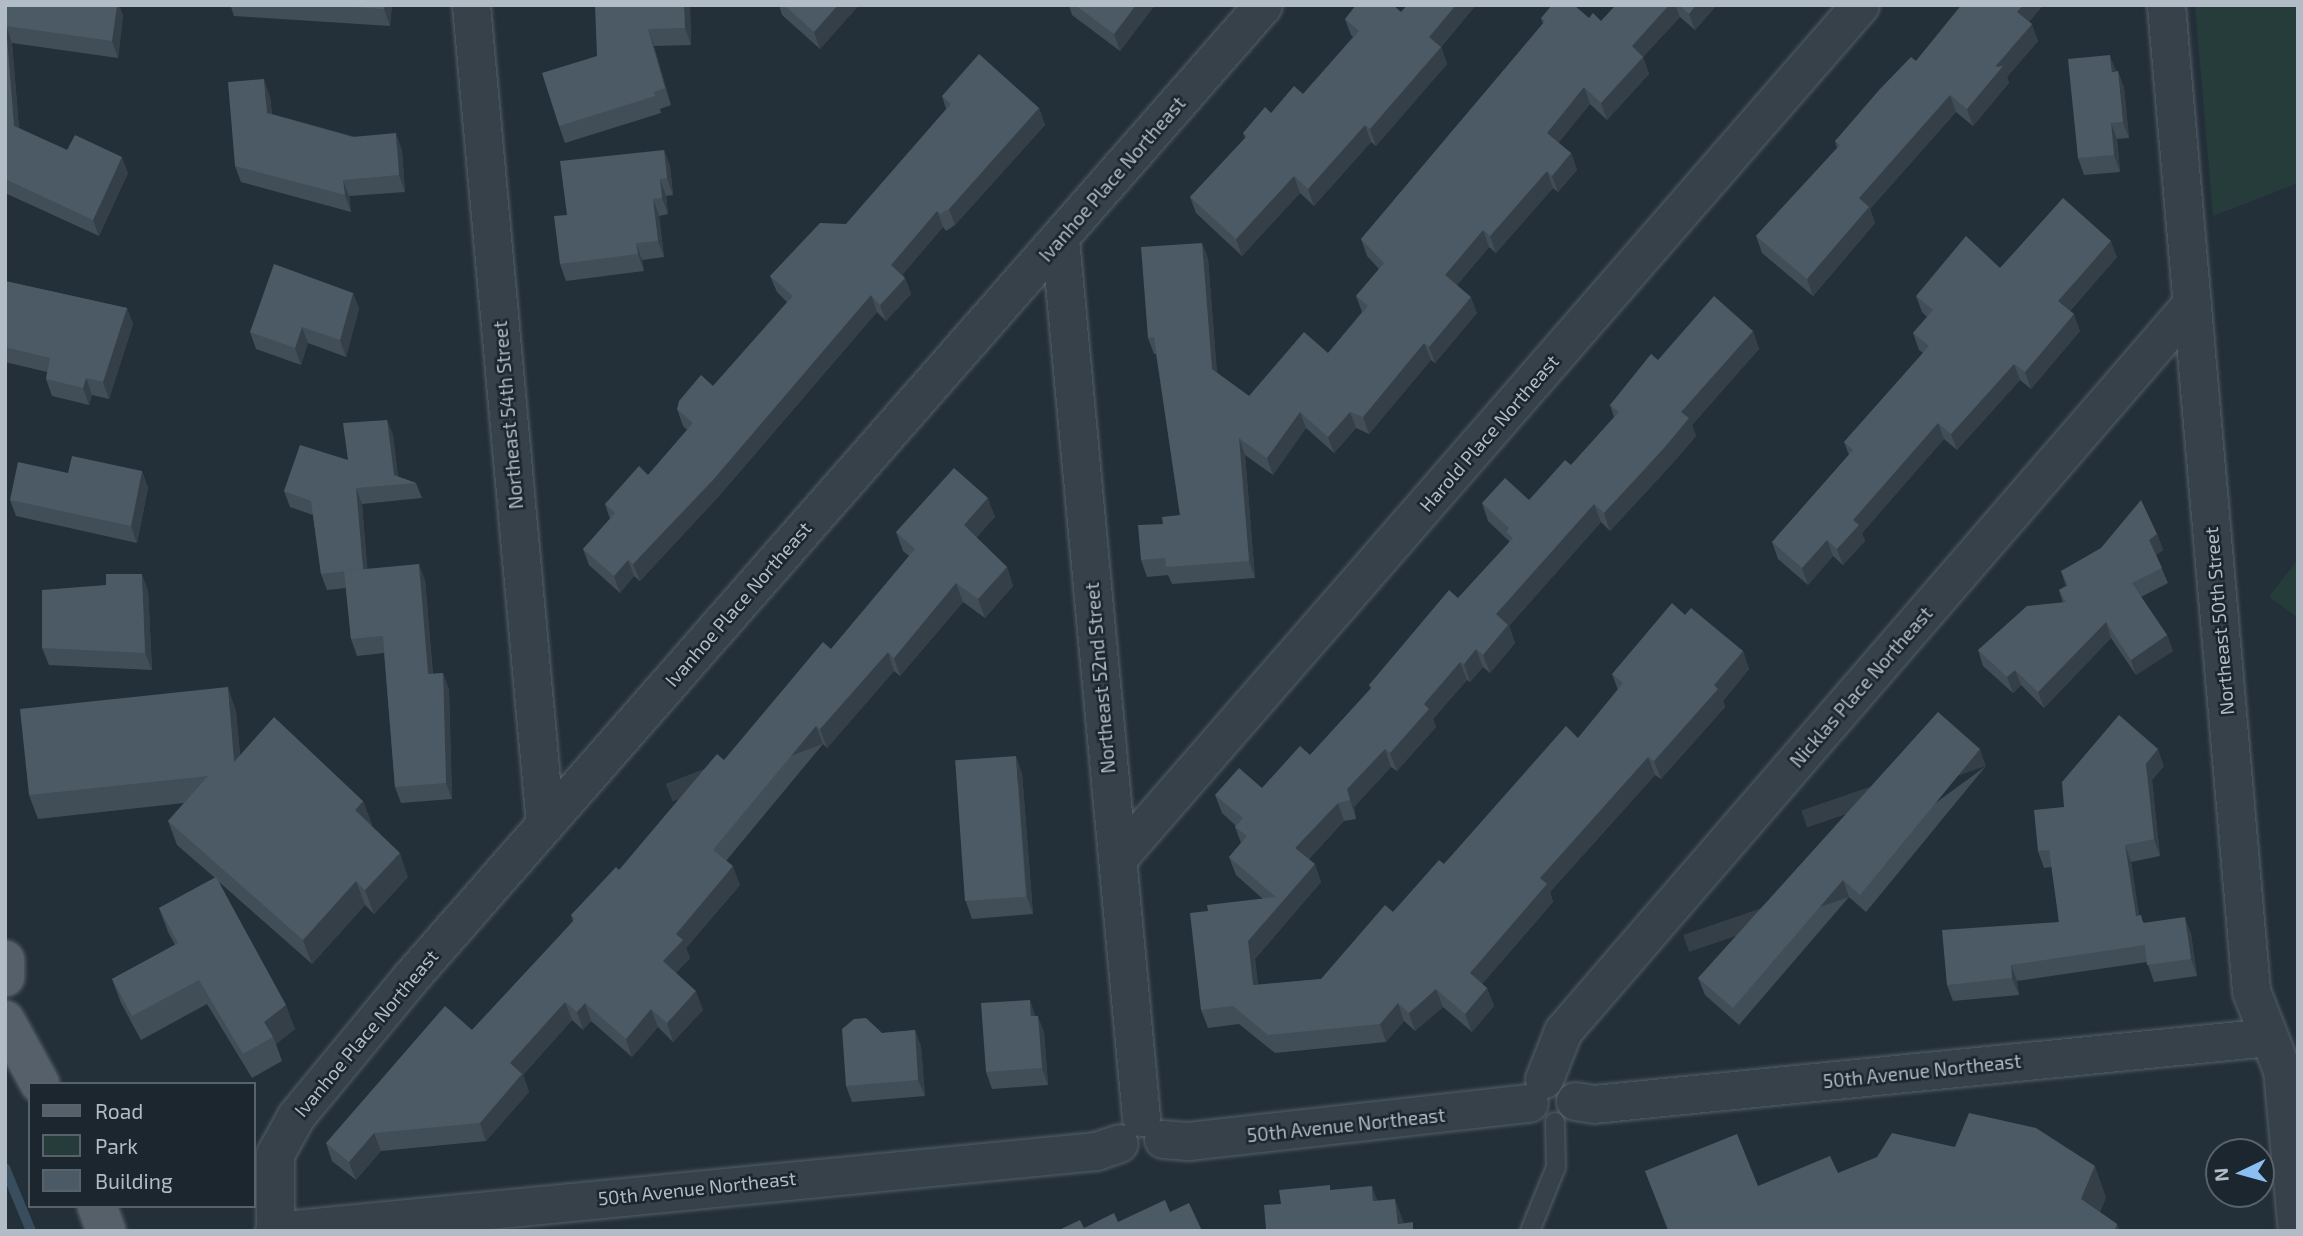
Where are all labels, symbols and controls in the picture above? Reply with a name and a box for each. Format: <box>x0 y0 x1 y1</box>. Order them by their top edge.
street label: Ivanhoe Place Northeast <box>1034 92 1190 266</box>
street label: Northeast 54th Street <box>488 320 528 510</box>
street label: Harold Place Northeast <box>1415 350 1563 516</box>
street label: Ivanhoe Place Northeast <box>660 517 816 691</box>
street label: Northeast 50th Street <box>2199 526 2239 716</box>
street label: Northeast 52nd Street <box>1080 582 1120 774</box>
street label: Nicklas Place Northeast <box>1785 602 1937 772</box>
street label: Ivanhoe Place Northeast <box>289 945 443 1121</box>
street label: 50th Avenue Northeast <box>1822 1049 2022 1093</box>
legend <box>28 1082 256 1208</box>
text: Road <box>95 1098 143 1123</box>
street label: 50th Avenue Northeast <box>1246 1103 1446 1147</box>
text: Park <box>95 1133 138 1158</box>
north arrow <box>2205 1138 2275 1208</box>
street label: 50th Avenue Northeast <box>597 1166 797 1210</box>
text: N <box>2209 1167 2233 1183</box>
text: Building <box>95 1168 173 1193</box>

